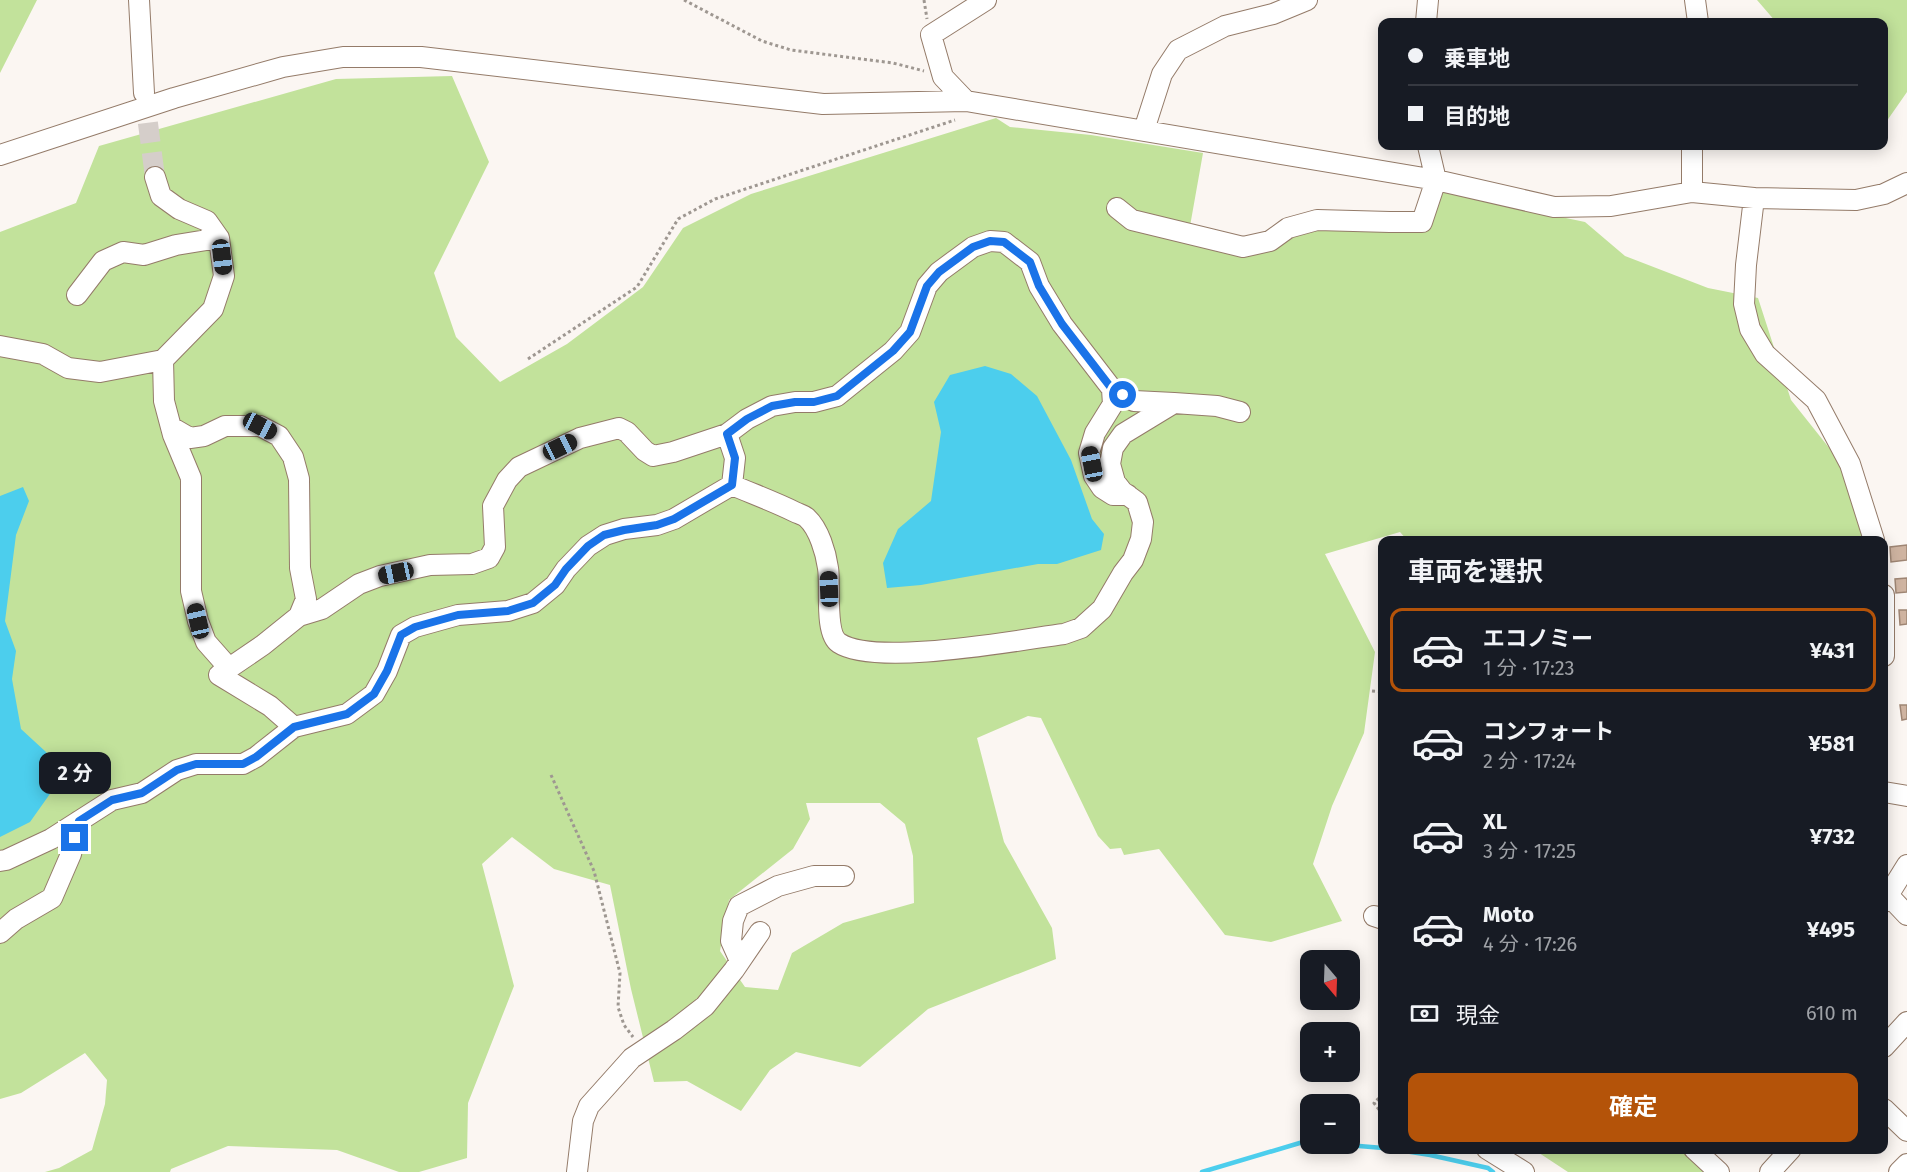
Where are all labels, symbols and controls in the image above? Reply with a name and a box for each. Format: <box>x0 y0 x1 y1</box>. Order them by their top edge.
text: 乗車地 <box>1444 45 1510 72</box>
text: 目的地 <box>1444 103 1510 130</box>
car <box>211 238 233 276</box>
route start <box>1109 381 1136 408</box>
car <box>240 410 280 442</box>
car <box>540 431 580 463</box>
car <box>1080 445 1104 483</box>
text: 車両を選択 <box>1408 556 1543 588</box>
car <box>377 560 415 586</box>
car <box>819 571 839 607</box>
car <box>185 601 211 641</box>
icon: car <box>1411 623 1465 677</box>
text: エコノミー <box>1483 625 1593 652</box>
text: ¥431 <box>1810 637 1855 664</box>
text: 1 分 · 17:23 <box>1483 656 1574 680</box>
icon: car <box>1411 716 1465 770</box>
text: コンフォート <box>1483 718 1614 745</box>
text: ¥581 <box>1809 730 1855 757</box>
text: 2 分 · 17:24 <box>1483 749 1576 773</box>
callout: 2 分 <box>39 751 111 793</box>
text: 2 分 <box>57 761 93 785</box>
text: XL <box>1483 808 1507 835</box>
icon: car <box>1411 809 1465 863</box>
text: ¥732 <box>1810 823 1855 850</box>
route end <box>61 824 88 851</box>
text: 3 分 · 17:25 <box>1483 839 1576 863</box>
text: Moto <box>1483 901 1534 928</box>
icon: car <box>1411 902 1465 956</box>
text: ¥495 <box>1807 916 1855 943</box>
text: 4 分 · 17:26 <box>1483 932 1577 956</box>
north arrow <box>1300 950 1360 1010</box>
map controls <box>1300 950 1360 1154</box>
icon: cash <box>1408 997 1441 1030</box>
text: 610 m <box>1806 1001 1858 1025</box>
text: 現金 <box>1456 1002 1500 1029</box>
button: + <box>1300 1022 1360 1082</box>
button: 確定 <box>1408 1073 1858 1142</box>
button: − <box>1300 1094 1360 1154</box>

